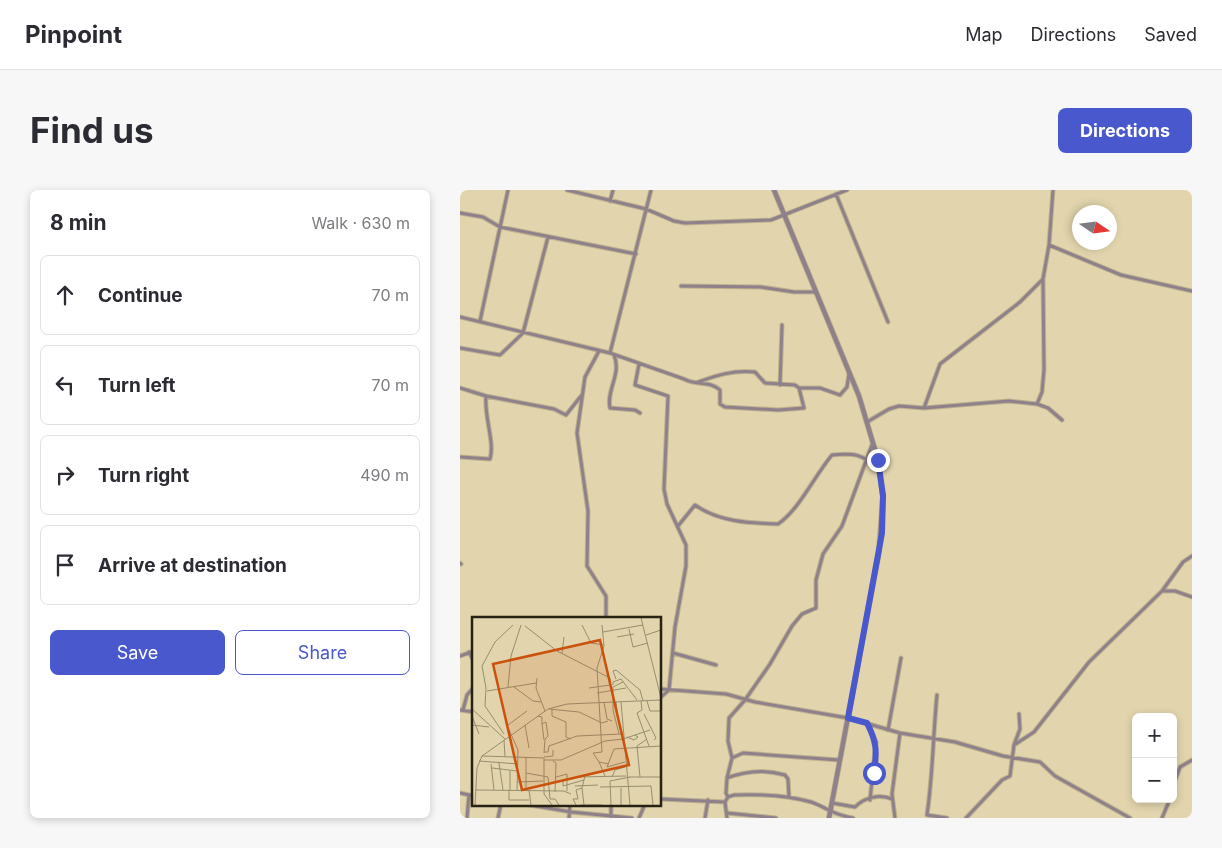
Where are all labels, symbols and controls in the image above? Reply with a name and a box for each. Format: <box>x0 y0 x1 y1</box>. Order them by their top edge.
text: Pinpoint <box>25 20 122 49</box>
text: Map <box>965 24 1003 45</box>
text: Directions <box>1031 24 1116 45</box>
text: Saved <box>1144 24 1197 45</box>
button: Directions <box>1058 108 1192 153</box>
text: Find us <box>30 109 154 151</box>
north arrow <box>1072 205 1117 250</box>
text: 8 min <box>50 210 107 235</box>
text: Walk · 630 m <box>311 213 410 233</box>
icon: ahead <box>51 281 79 309</box>
text: Continue <box>98 284 183 307</box>
text: 70 m <box>372 285 409 305</box>
icon: left <box>51 371 79 399</box>
text: Turn left <box>98 374 176 397</box>
text: 70 m <box>372 375 409 395</box>
route end <box>867 449 890 472</box>
icon: right <box>51 461 79 489</box>
text: Turn right <box>98 464 189 487</box>
text: 490 m <box>360 465 409 485</box>
icon: arrive <box>51 551 79 579</box>
text: Arrive at destination <box>98 554 287 577</box>
inset map <box>472 617 661 806</box>
button: Save <box>50 630 225 675</box>
button: Share <box>235 630 410 675</box>
map controls <box>1132 713 1177 803</box>
button: + <box>1132 713 1177 758</box>
button: − <box>1132 758 1177 803</box>
route start <box>863 762 886 785</box>

